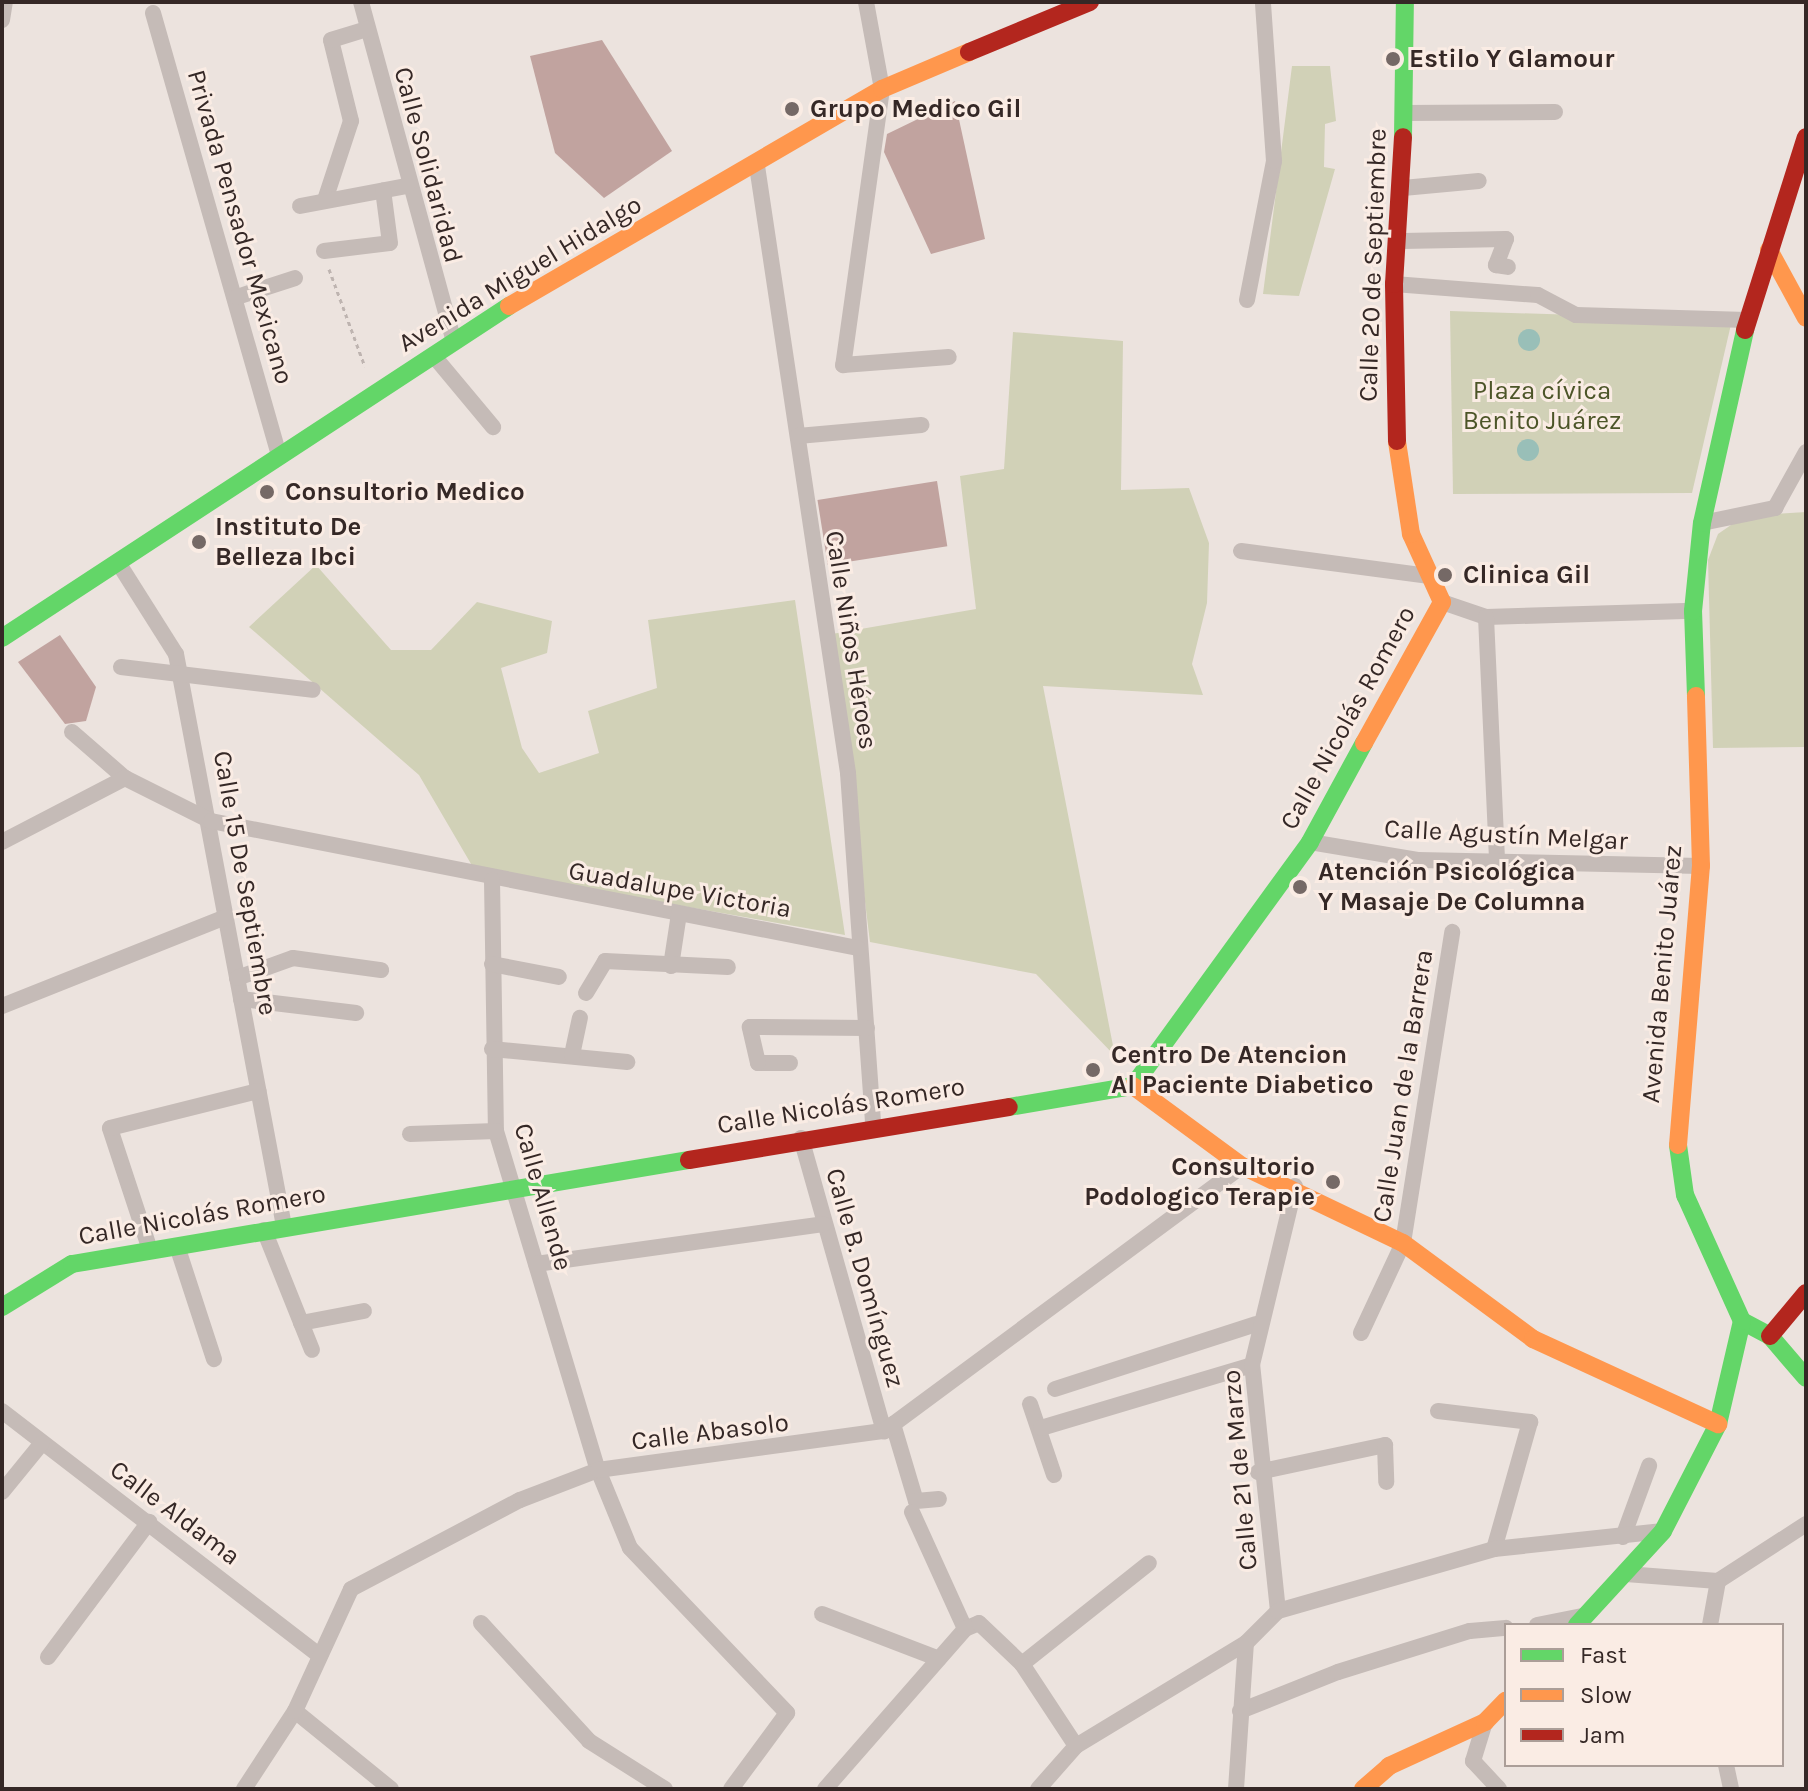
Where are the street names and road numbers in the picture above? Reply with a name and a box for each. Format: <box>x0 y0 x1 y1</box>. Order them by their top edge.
street label: Calle Solidaridad <box>387 64 469 266</box>
street label: Privada Pensador Mexicano <box>180 66 300 388</box>
street label: Calle 20 de Septiembre <box>1353 128 1393 402</box>
street label: Avenida Miguel Hidalgo <box>393 189 647 359</box>
street label: Calle Niños Héroes <box>818 528 884 752</box>
street label: Calle Nicolás Romero <box>1274 601 1422 835</box>
street label: Calle 15 De Septiembre <box>206 748 284 1018</box>
street label: Calle Agustín Melgar <box>1383 813 1629 857</box>
street label: Avenida Benito Juárez <box>1635 844 1689 1104</box>
street label: Guadalupe Victoria <box>566 855 794 925</box>
street label: Calle Juan de la Barrera <box>1366 947 1440 1225</box>
street label: Calle Nicolás Romero <box>715 1071 967 1141</box>
street label: Calle Allende <box>507 1120 579 1274</box>
street label: Calle B. Domínguez <box>819 1165 911 1391</box>
street label: Calle Nicolás Romero <box>76 1178 328 1252</box>
street label: Calle 21 de Marzo <box>1216 1368 1264 1572</box>
street label: Calle Abasolo <box>630 1407 790 1457</box>
street label: Calle Aldama <box>104 1454 246 1572</box>

